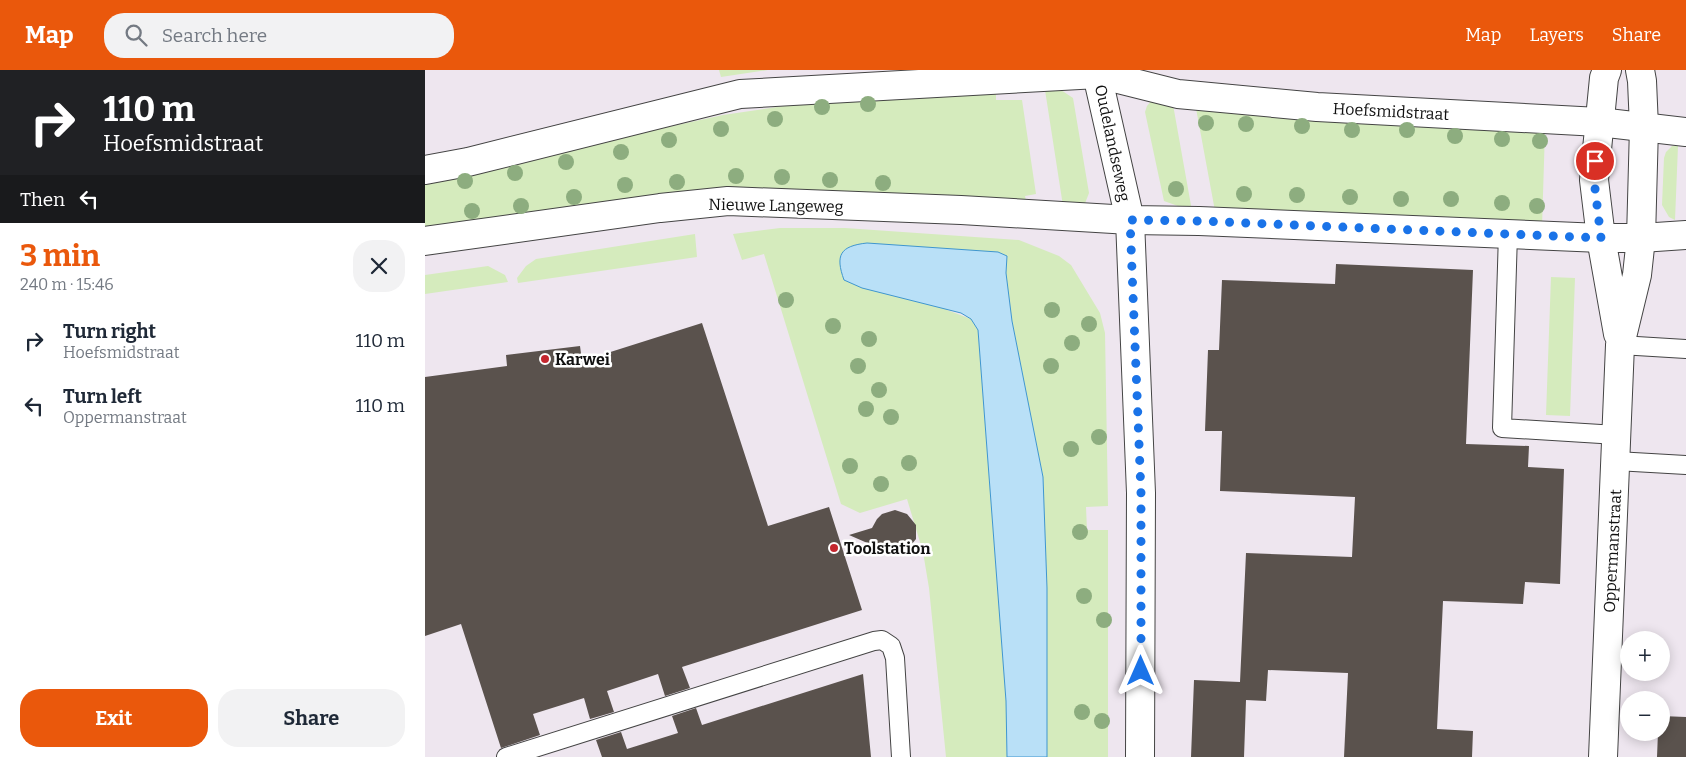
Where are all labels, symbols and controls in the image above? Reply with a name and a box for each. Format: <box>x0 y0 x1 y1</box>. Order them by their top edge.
search box <box>104 13 454 58</box>
text: Map <box>25 21 74 49</box>
icon: search <box>122 21 150 49</box>
text: Search here <box>162 24 267 47</box>
text: Map <box>1465 24 1501 46</box>
text: Layers <box>1529 24 1584 46</box>
text: Share <box>1612 24 1661 46</box>
street label: Oudelandseweg <box>1091 83 1134 203</box>
text: 110 m <box>103 88 195 130</box>
icon: right <box>20 90 85 155</box>
street label: Hoefsmidstraat <box>1332 99 1450 124</box>
text: Hoefsmidstraat <box>103 130 263 157</box>
pin <box>1574 140 1616 182</box>
icon: arrive <box>1581 147 1609 175</box>
icon: left <box>75 185 103 213</box>
text: Then <box>20 188 65 211</box>
street label: Nieuwe Langeweg <box>708 195 844 216</box>
text: 3 min <box>20 238 100 274</box>
button: close <box>353 240 405 292</box>
text: 240 m · 15:46 <box>20 275 114 294</box>
text: Turn right <box>63 320 156 343</box>
icon: right <box>20 327 48 355</box>
text: 110 m <box>355 329 405 352</box>
text: Hoefsmidstraat <box>63 343 179 362</box>
place label: Karwei <box>555 350 610 369</box>
marker: Karwei <box>539 353 551 365</box>
text: Turn left <box>63 385 142 408</box>
icon: left <box>20 392 48 420</box>
text: 110 m <box>355 394 405 417</box>
text: Oppermanstraat <box>63 408 187 427</box>
street label: Oppermanstraat <box>1600 489 1625 613</box>
place label: Toolstation <box>844 539 931 558</box>
marker: Toolstation <box>828 542 840 554</box>
map controls <box>1620 631 1670 741</box>
button: + <box>1620 631 1670 681</box>
position arrow <box>1114 644 1166 696</box>
button: Exit <box>20 689 208 747</box>
button: Share <box>218 689 405 747</box>
button: − <box>1620 691 1670 741</box>

